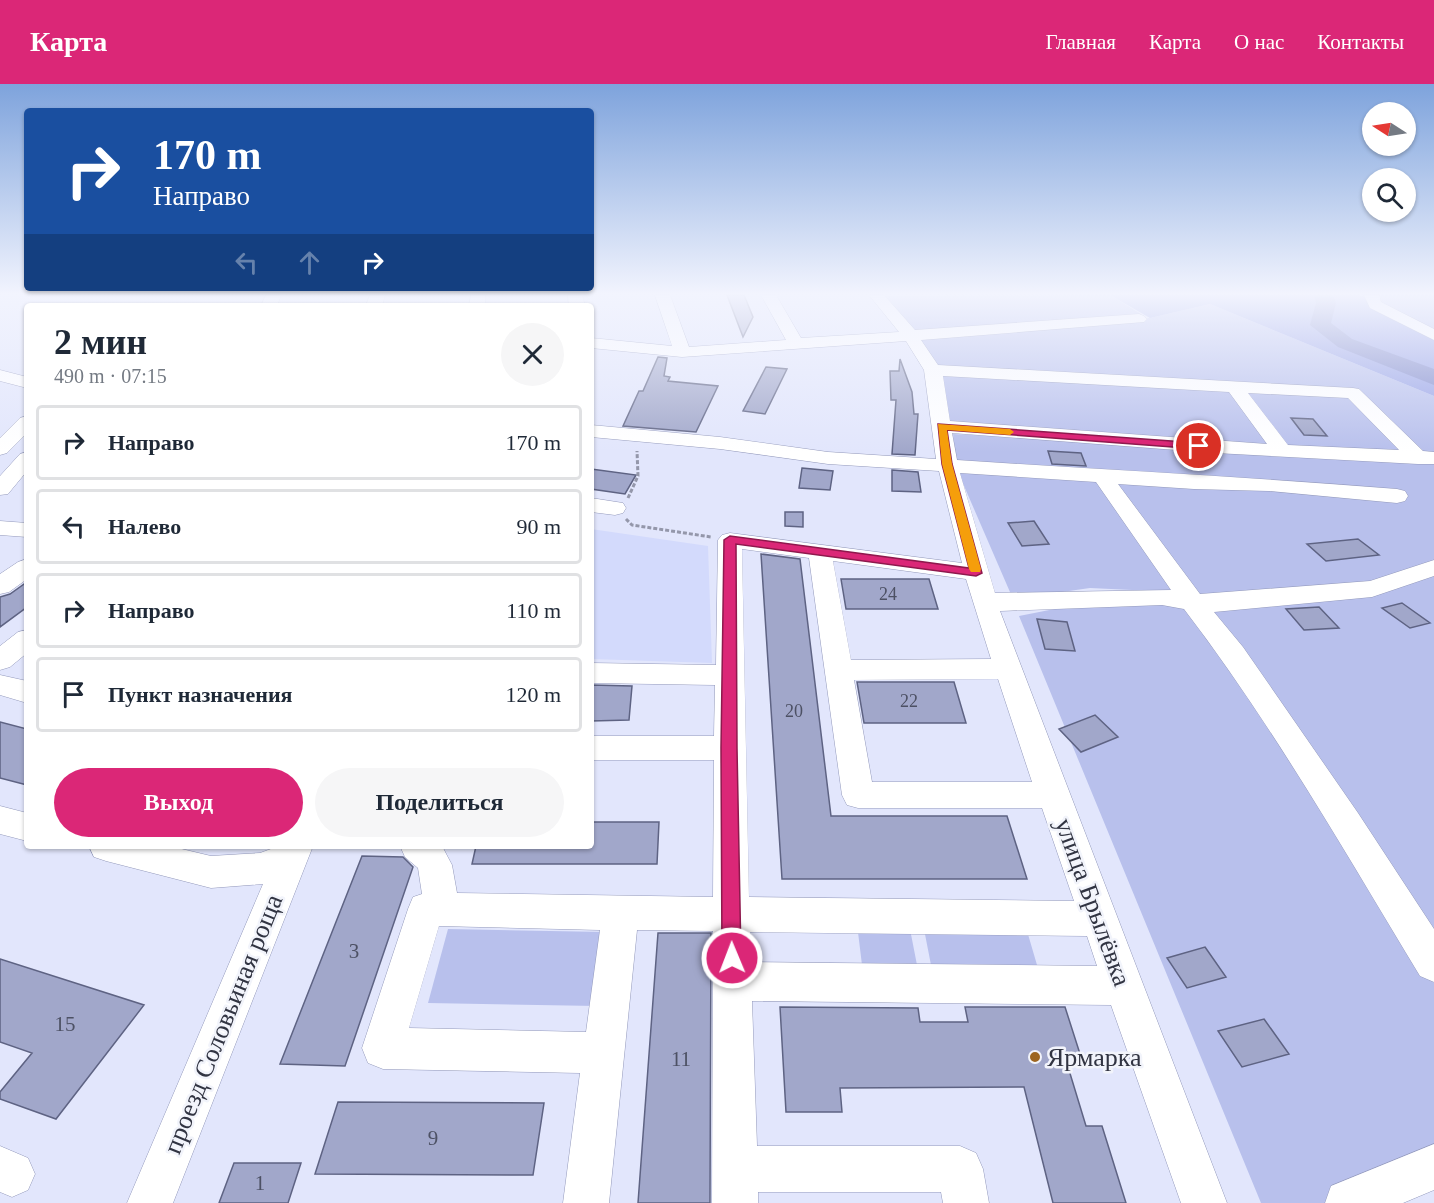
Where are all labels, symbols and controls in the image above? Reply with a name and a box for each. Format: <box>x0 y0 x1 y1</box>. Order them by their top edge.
text: Карта <box>30 26 107 57</box>
text: Главная <box>1046 30 1116 54</box>
text: Карта <box>1149 30 1201 54</box>
text: О нас <box>1234 30 1284 54</box>
text: Контакты <box>1317 30 1404 54</box>
north arrow <box>1362 102 1416 156</box>
map controls <box>1362 102 1416 222</box>
icon: right <box>54 132 132 210</box>
text: 170 m <box>153 132 262 178</box>
button: search <box>1362 168 1416 222</box>
text: Направо <box>153 181 250 211</box>
icon: left <box>230 246 263 279</box>
icon: ahead <box>293 246 326 279</box>
icon: right <box>356 246 389 279</box>
text: 2 мин <box>54 322 147 362</box>
button: close <box>501 323 564 386</box>
text: 490 m · 07:15 <box>54 365 167 387</box>
pin <box>1173 420 1224 471</box>
icon: right <box>57 426 90 459</box>
icon: arrive <box>1182 429 1215 462</box>
text: Направо <box>108 430 194 455</box>
text: 170 m <box>505 430 561 455</box>
icon: left <box>57 510 90 543</box>
text: Налево <box>108 514 181 539</box>
text: 90 m <box>516 514 561 539</box>
house number: 24 <box>879 584 897 604</box>
icon: right <box>57 594 90 627</box>
text: Направо <box>108 598 194 623</box>
text: 110 m <box>506 598 561 623</box>
icon: arrive <box>57 678 90 711</box>
text: Пункт назначения <box>108 682 293 707</box>
text: 120 m <box>505 682 561 707</box>
house number: 22 <box>900 691 918 711</box>
house number: 20 <box>785 701 803 721</box>
button: Выход <box>54 768 303 837</box>
button: Поделиться <box>315 768 564 837</box>
street label: улица Брылёвка <box>1049 814 1137 990</box>
street label: проезд Соловьиная роща <box>158 890 289 1158</box>
position arrow <box>700 926 764 990</box>
house number: 3 <box>349 939 359 963</box>
house number: 15 <box>55 1012 76 1036</box>
place label: Ярмарка <box>1047 1043 1142 1072</box>
house number: 11 <box>671 1047 691 1071</box>
marker: Ярмарка <box>1028 1050 1042 1064</box>
house number: 9 <box>428 1126 438 1150</box>
house number: 1 <box>255 1171 265 1195</box>

